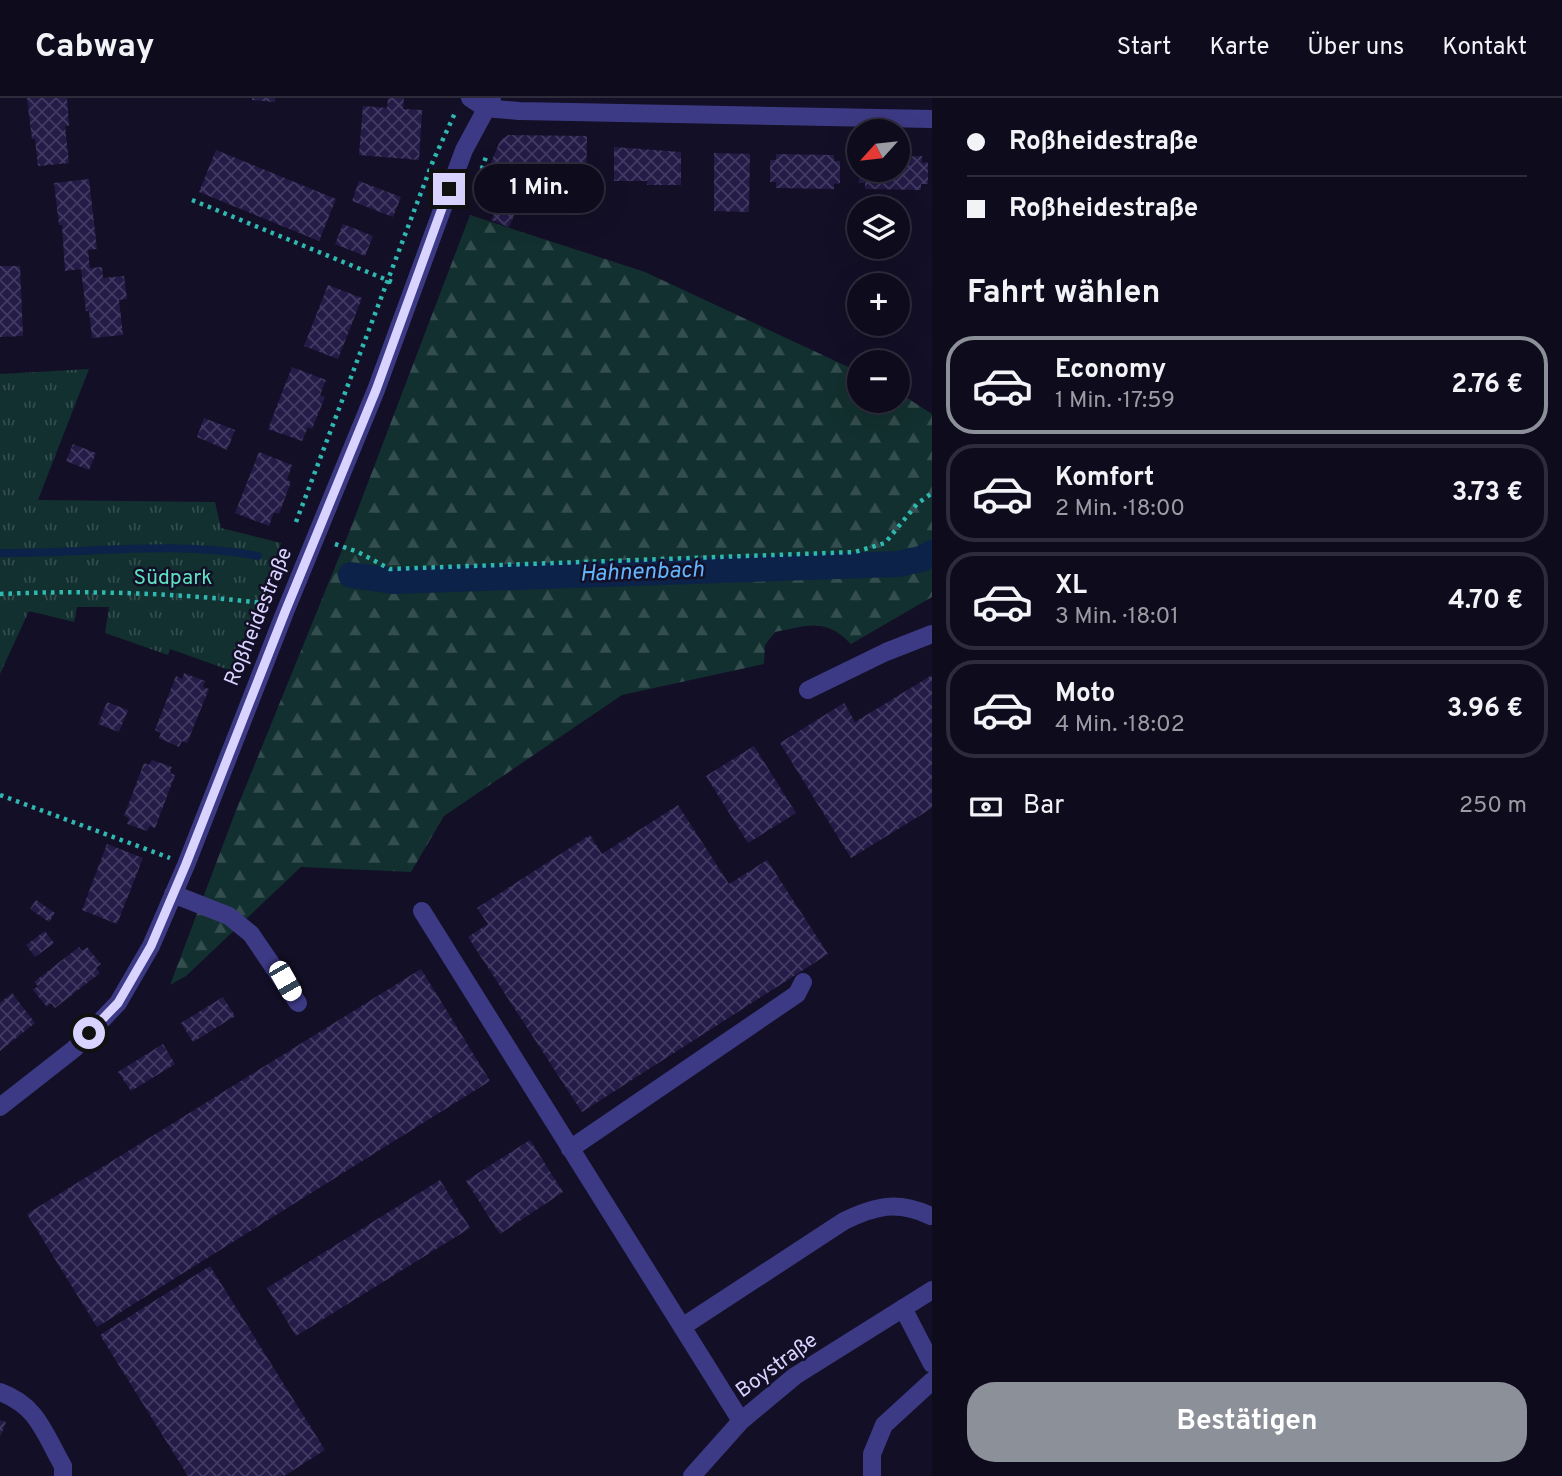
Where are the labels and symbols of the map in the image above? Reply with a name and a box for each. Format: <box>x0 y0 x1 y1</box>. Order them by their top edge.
north arrow <box>847 119 910 182</box>
callout: 1 Min. <box>474 164 603 214</box>
route end <box>433 173 465 205</box>
street label: Roßheidestraße <box>219 544 299 690</box>
water label: Hahnenbach <box>579 556 705 590</box>
park label: Südpark <box>134 565 212 592</box>
car <box>266 958 305 1004</box>
route start <box>73 1017 105 1049</box>
street label: Boystraße <box>731 1327 823 1405</box>

